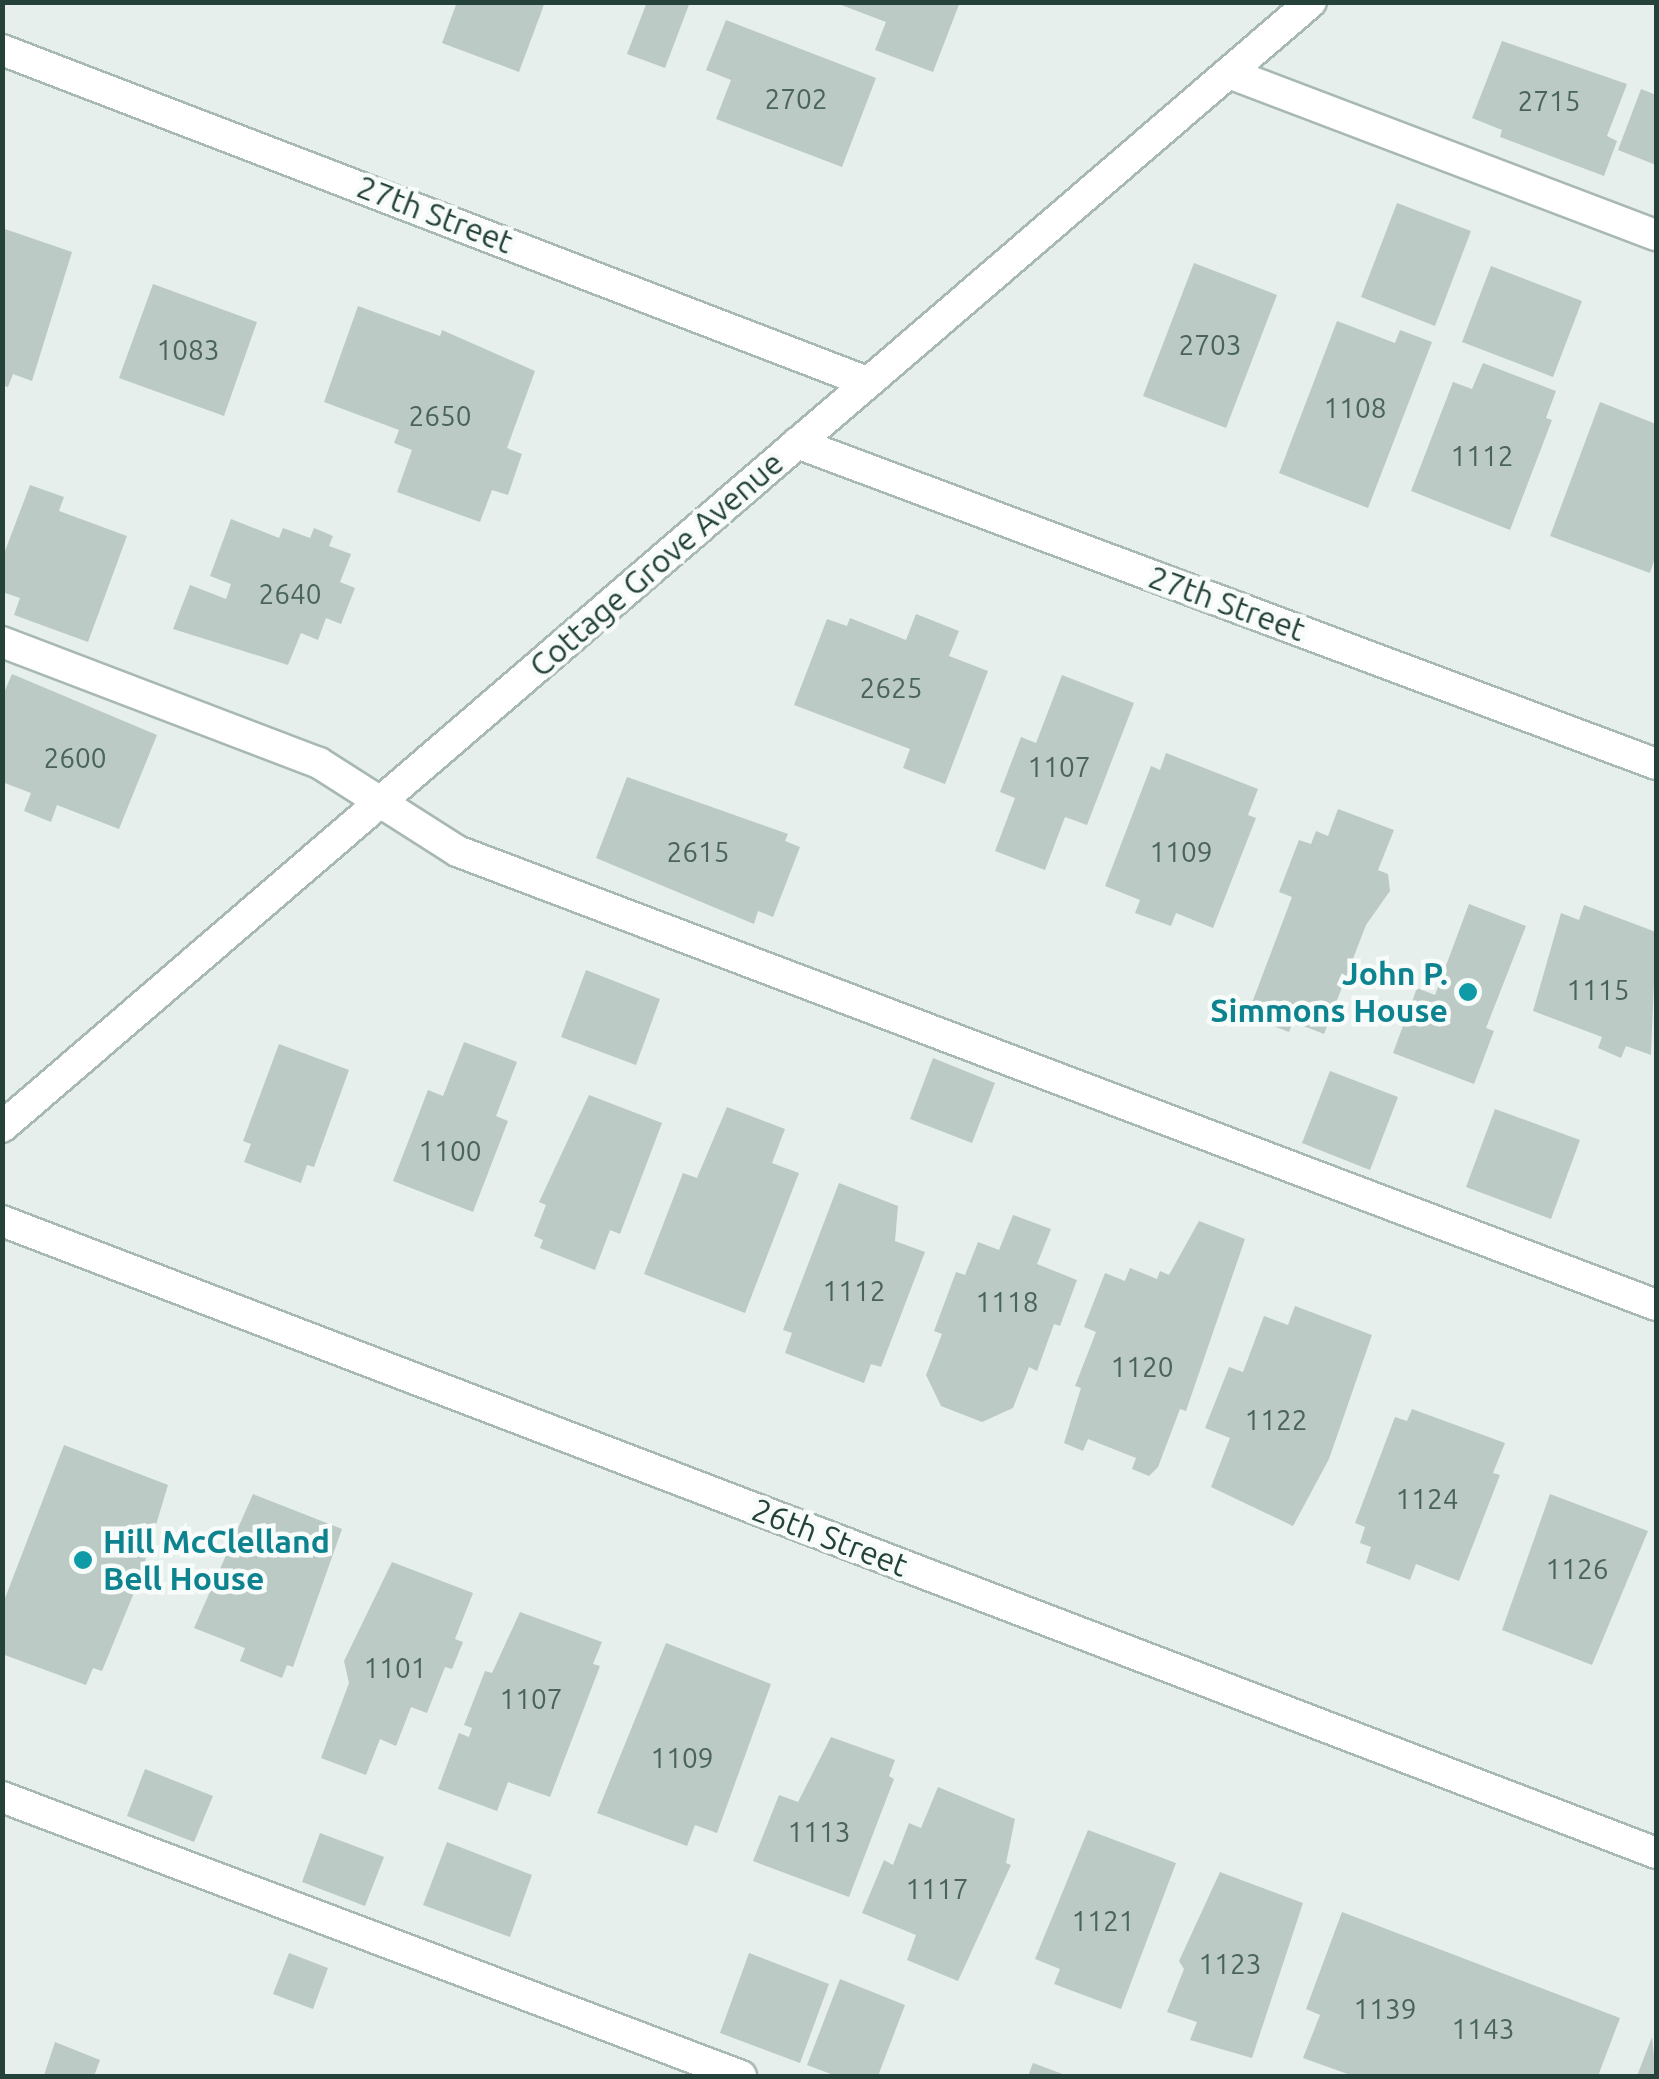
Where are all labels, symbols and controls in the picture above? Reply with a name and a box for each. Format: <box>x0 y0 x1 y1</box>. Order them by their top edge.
house number: 2702 <box>764 82 828 116</box>
house number: 2715 <box>1517 84 1581 118</box>
street label: 27th Street <box>352 167 518 261</box>
house number: 2703 <box>1178 328 1242 362</box>
house number: 1083 <box>156 333 220 367</box>
house number: 1108 <box>1323 391 1387 425</box>
house number: 2650 <box>408 399 472 433</box>
house number: 1112 <box>1450 439 1514 473</box>
street label: Cottage Grove Avenue <box>521 443 791 685</box>
street label: 27th Street <box>1144 557 1310 649</box>
house number: 2640 <box>258 577 322 611</box>
house number: 2625 <box>859 671 923 705</box>
house number: 2600 <box>43 741 107 775</box>
house number: 1107 <box>1027 750 1091 784</box>
house number: 2615 <box>666 835 730 869</box>
house number: 1109 <box>1149 835 1213 869</box>
place label: John P. Simmons House <box>1210 955 1448 1030</box>
house number: 1115 <box>1566 973 1630 1007</box>
marker: John P. Simmons House <box>1457 981 1479 1003</box>
house number: 1100 <box>418 1134 482 1168</box>
house number: 1112 <box>822 1274 886 1308</box>
house number: 1118 <box>975 1285 1039 1319</box>
house number: 1120 <box>1110 1350 1174 1384</box>
house number: 1122 <box>1244 1403 1308 1437</box>
house number: 1124 <box>1395 1482 1459 1516</box>
street label: 26th Street <box>747 1490 913 1584</box>
place label: Hill McClelland Bell House <box>103 1523 330 1598</box>
marker: Hill McClelland Bell House <box>72 1549 94 1571</box>
house number: 1126 <box>1545 1552 1609 1586</box>
house number: 1101 <box>363 1651 427 1685</box>
house number: 1107 <box>499 1682 563 1716</box>
house number: 1109 <box>650 1741 714 1775</box>
house number: 1113 <box>787 1815 851 1849</box>
house number: 1117 <box>905 1872 969 1906</box>
house number: 1121 <box>1071 1904 1135 1938</box>
house number: 1123 <box>1198 1947 1262 1981</box>
house number: 1139 <box>1353 1992 1417 2026</box>
house number: 1143 <box>1451 2012 1515 2046</box>

